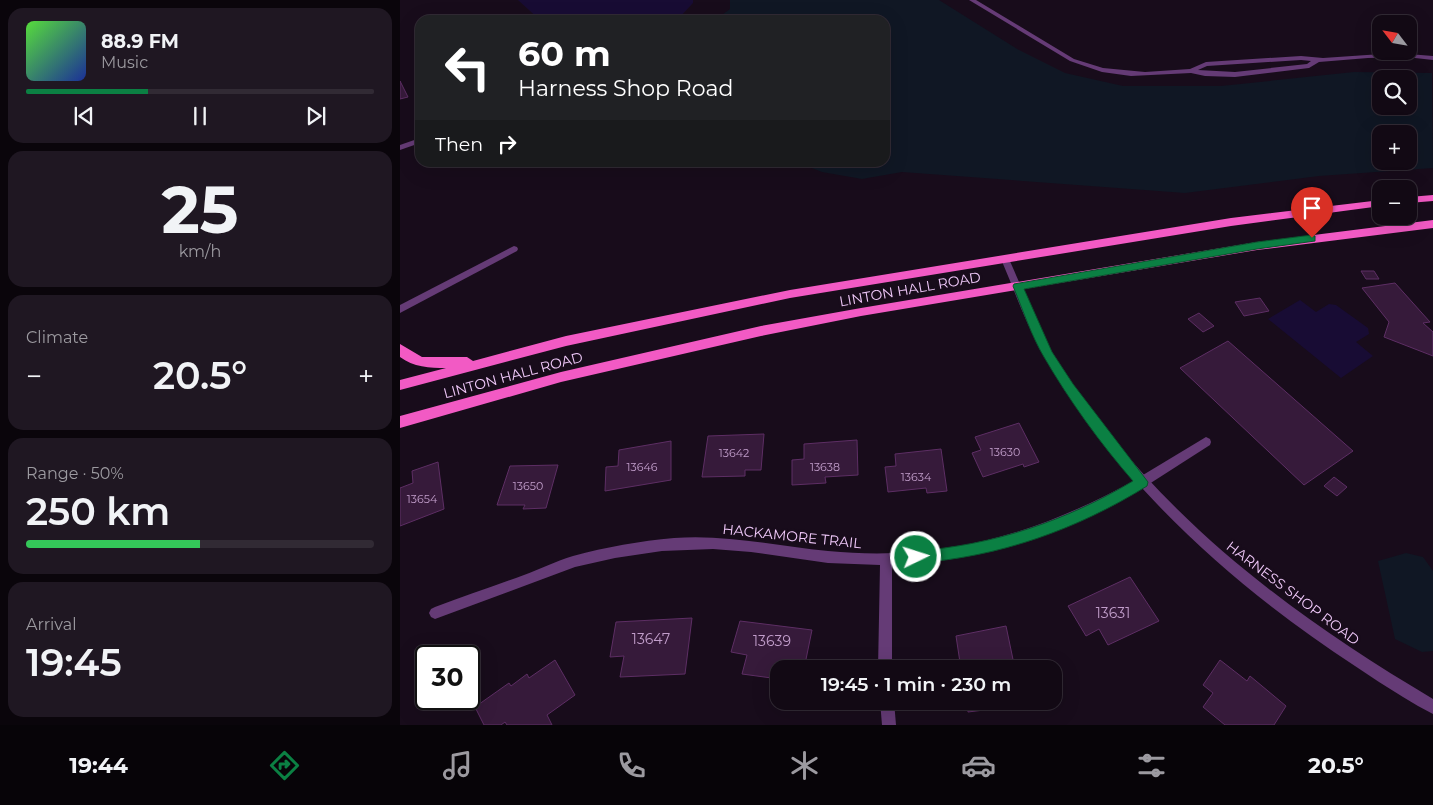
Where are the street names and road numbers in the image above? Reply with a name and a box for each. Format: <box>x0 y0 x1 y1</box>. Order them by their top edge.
street label: LINTON HALL ROAD <box>838 268 982 310</box>
street label: LINTON HALL ROAD <box>441 348 585 402</box>
street label: HACKAMORE TRAIL <box>722 520 863 552</box>
street label: HARNESS SHOP ROAD <box>1223 537 1363 649</box>

